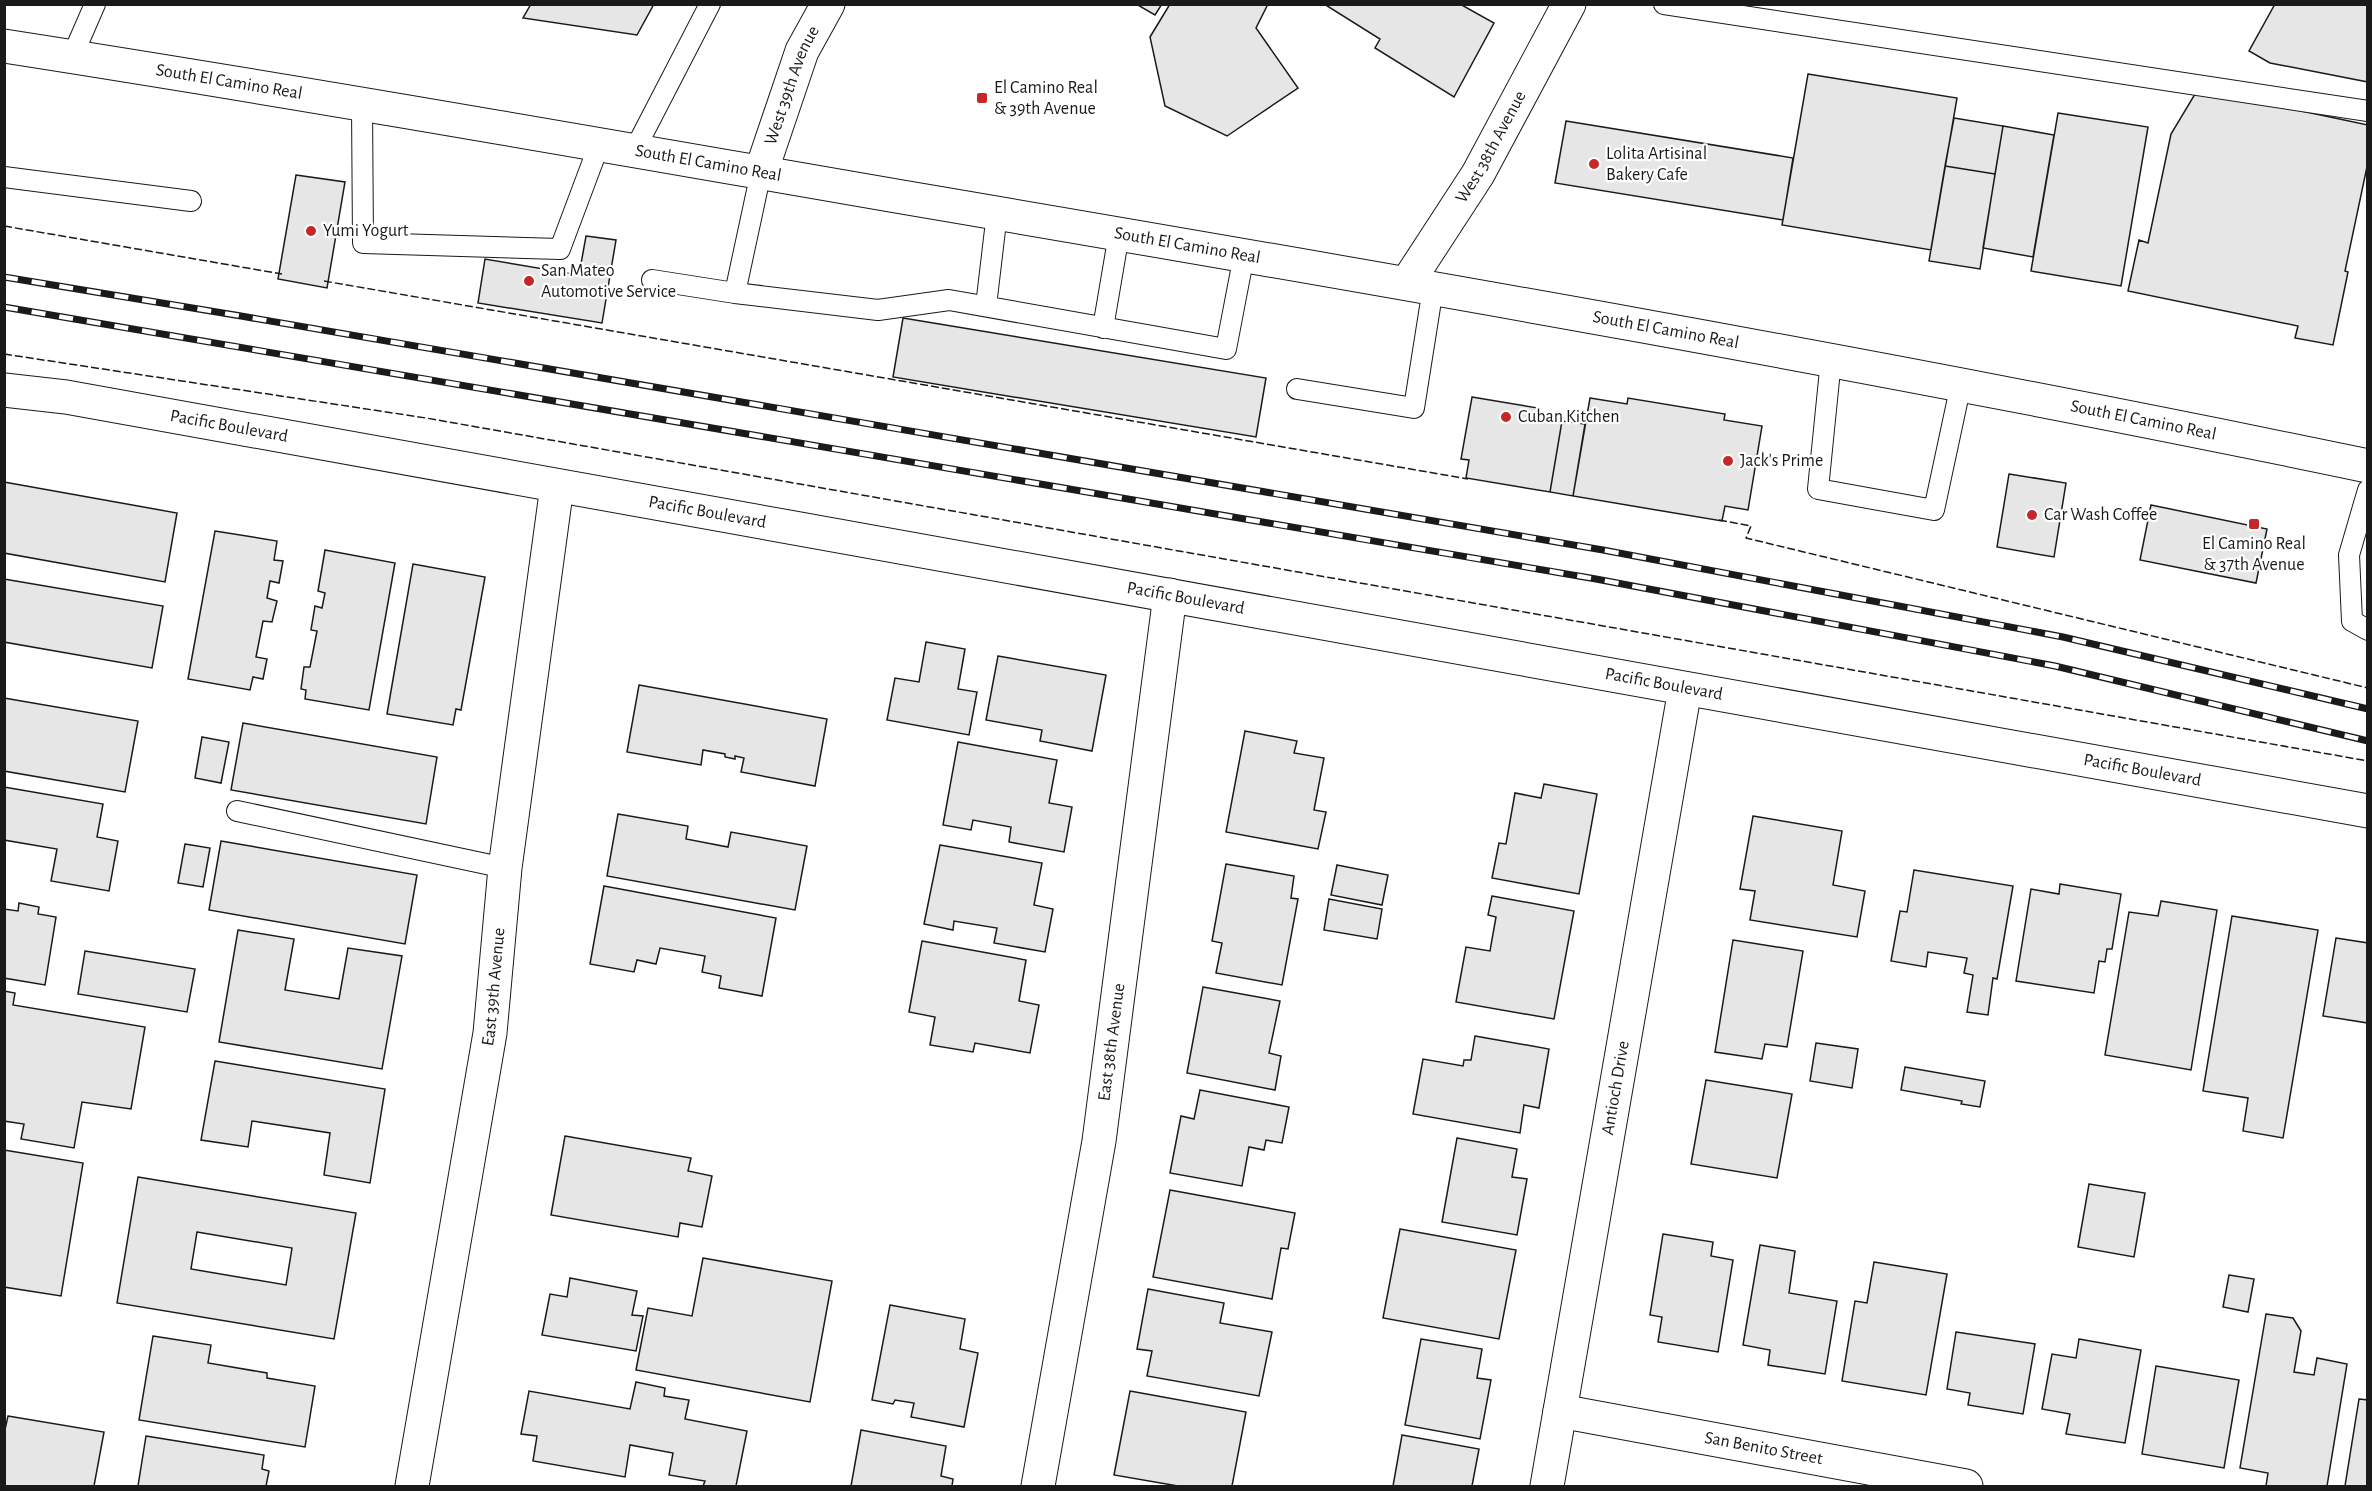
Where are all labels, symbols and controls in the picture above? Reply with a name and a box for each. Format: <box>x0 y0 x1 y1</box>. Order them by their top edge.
street label: West 39th Avenue <box>762 23 823 147</box>
street label: South El Camino Real <box>155 61 304 103</box>
place label: El Camino Real & 39th Avenue <box>994 79 1098 118</box>
street label: West 38th Avenue <box>1453 88 1530 206</box>
marker: El Camino Real & 39th Avenue <box>975 91 989 105</box>
street label: South El Camino Real <box>634 142 783 185</box>
place label: Lolita Artisinal Bakery Cafe <box>1606 145 1707 184</box>
marker: Lolita Artisinal Bakery Cafe <box>1587 157 1601 171</box>
place label: Yumi Yogurt <box>323 222 409 240</box>
marker: Yumi Yogurt <box>304 224 318 238</box>
street label: South El Camino Real <box>1113 224 1262 267</box>
place label: San Mateo Automotive Service <box>541 262 676 301</box>
marker: San Mateo Automotive Service <box>522 274 536 288</box>
street label: South El Camino Real <box>1591 308 1740 352</box>
street label: South El Camino Real <box>2069 397 2218 444</box>
street label: Pacific Boulevard <box>169 407 289 446</box>
place label: Cuban Kitchen <box>1518 408 1620 426</box>
marker: Cuban Kitchen <box>1499 410 1513 424</box>
place label: Jack's Prime <box>1740 452 1823 470</box>
marker: Jack's Prime <box>1721 454 1735 468</box>
street label: Pacific Boulevard <box>647 493 768 532</box>
place label: Car Wash Coffee <box>2044 506 2157 524</box>
marker: Car Wash Coffee <box>2025 508 2039 522</box>
marker: El Camino Real & 37th Avenue <box>2247 517 2261 531</box>
place label: El Camino Real & 37th Avenue <box>2202 535 2306 574</box>
street label: Pacific Boulevard <box>1125 579 1246 618</box>
street label: Pacific Boulevard <box>1604 665 1724 704</box>
street label: Pacific Boulevard <box>2082 751 2203 790</box>
street label: East 39th Avenue <box>479 927 509 1047</box>
street label: East 38th Avenue <box>1095 982 1128 1102</box>
street label: Antioch Drive <box>1599 1039 1633 1136</box>
street label: San Benito Street <box>1703 1429 1824 1468</box>

